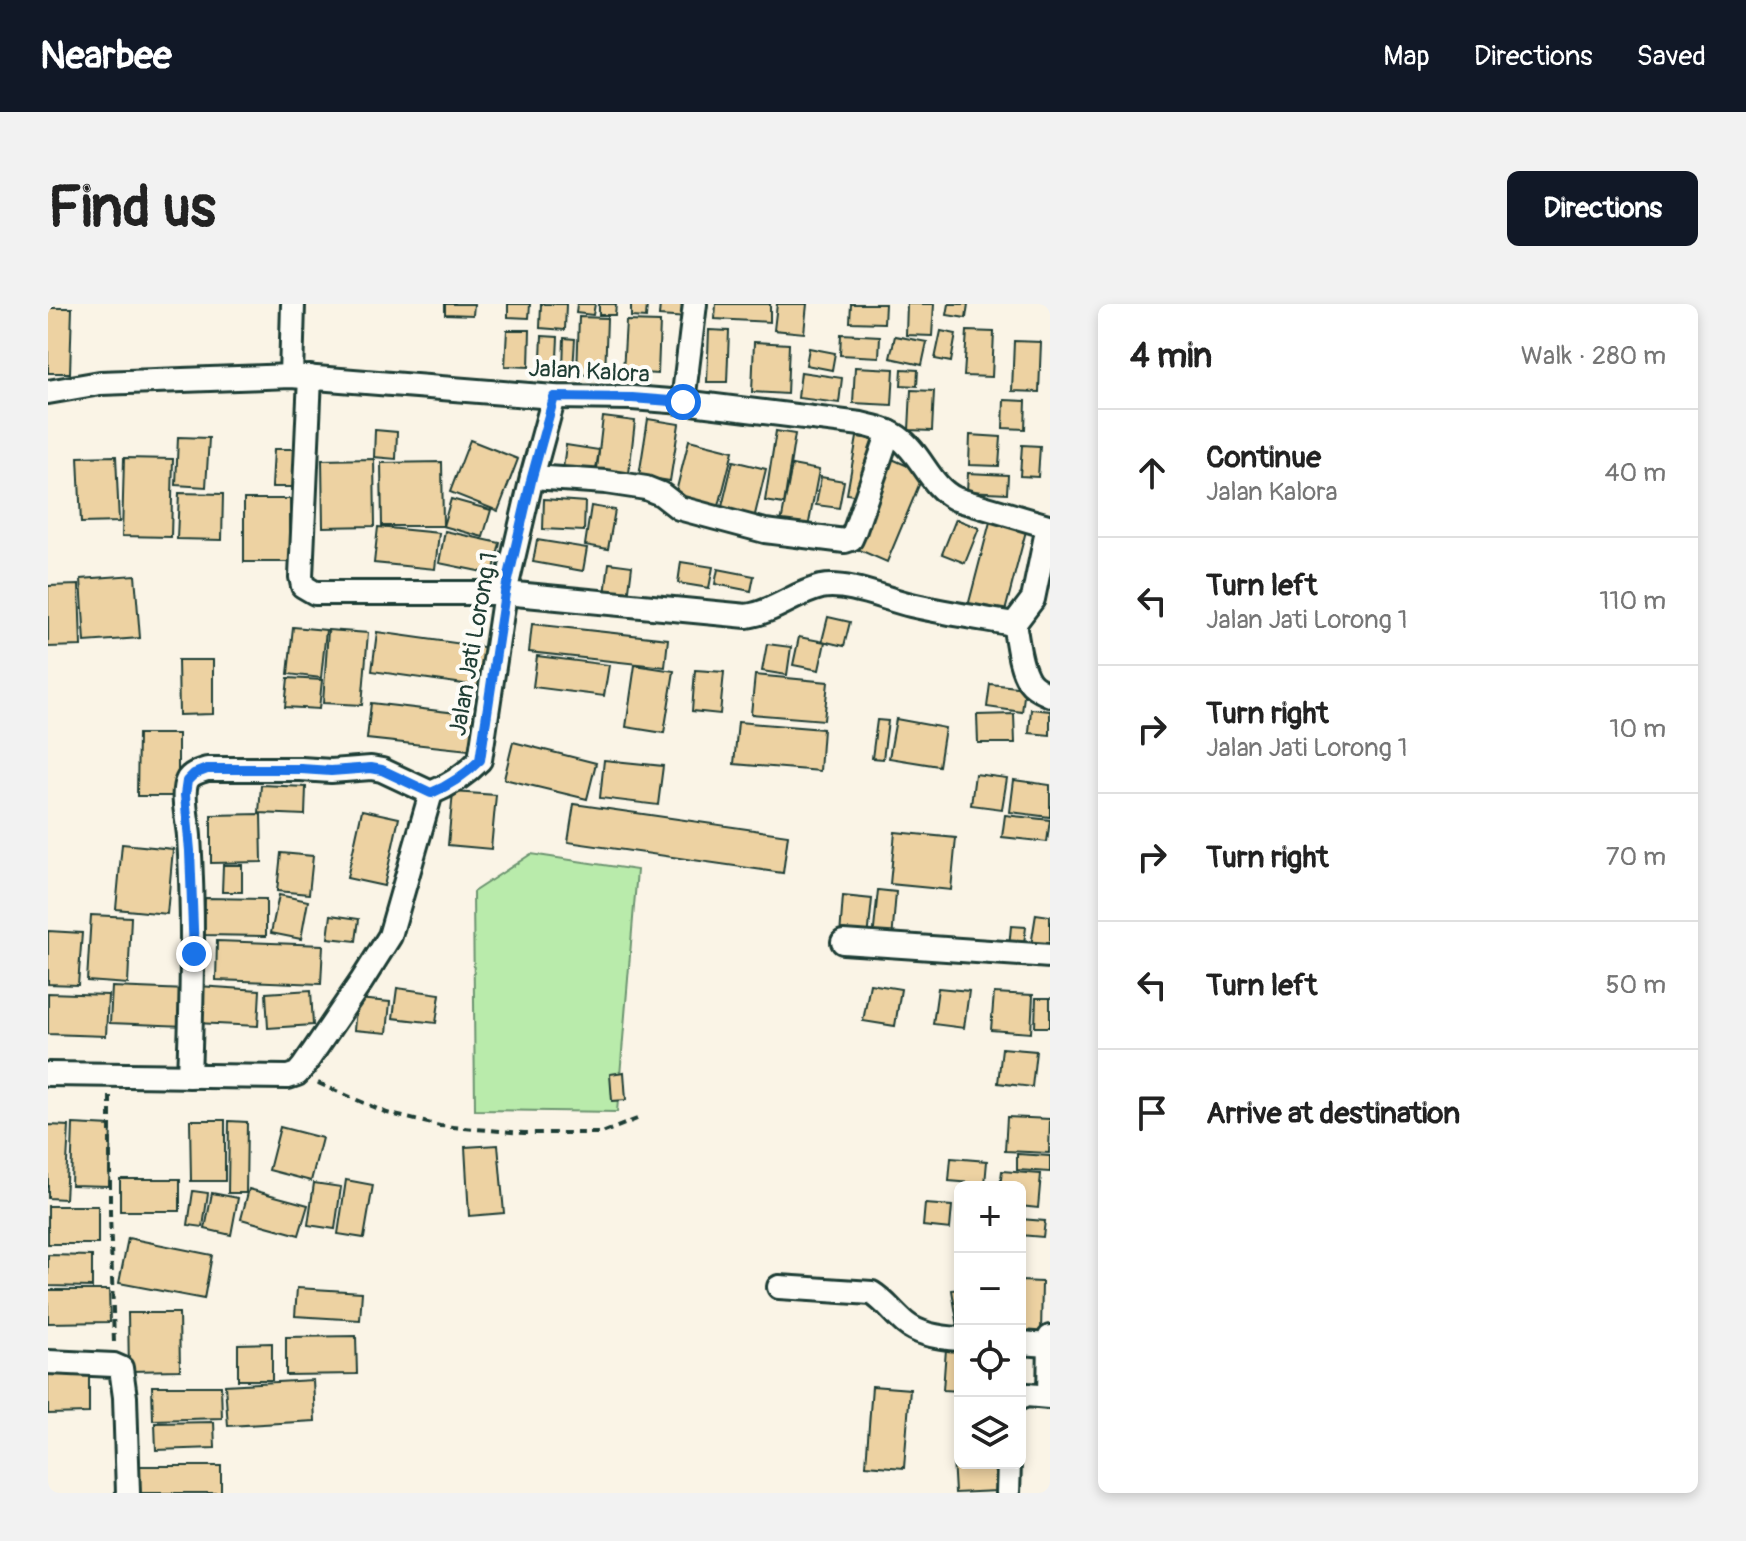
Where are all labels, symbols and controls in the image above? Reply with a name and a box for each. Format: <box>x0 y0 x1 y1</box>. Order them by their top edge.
text: Nearbee <box>40 32 172 80</box>
text: Map <box>1383 39 1430 74</box>
text: Directions <box>1474 39 1593 74</box>
text: Saved <box>1637 39 1706 74</box>
button: Directions <box>1507 171 1698 246</box>
text: Find us <box>48 174 216 243</box>
text: 4 min <box>1130 335 1212 378</box>
text: Walk · 280 m <box>1521 340 1666 372</box>
street label: Jalan Kalora <box>528 354 650 389</box>
route start <box>665 384 701 420</box>
text: Continue <box>1206 439 1321 476</box>
icon: ahead <box>1130 451 1174 495</box>
text: 40 m <box>1604 457 1666 489</box>
text: Jalan Kalora <box>1206 476 1338 508</box>
street label: Jalan Jati Lorong 1 <box>443 550 504 738</box>
text: Turn left <box>1206 567 1317 604</box>
icon: left <box>1130 579 1174 623</box>
text: 110 m <box>1599 585 1666 617</box>
text: Jalan Jati Lorong 1 <box>1206 604 1408 636</box>
text: Turn right <box>1206 695 1329 732</box>
icon: right <box>1130 707 1174 751</box>
text: 10 m <box>1609 713 1666 745</box>
text: Jalan Jati Lorong 1 <box>1206 732 1408 764</box>
icon: right <box>1130 835 1174 879</box>
text: Turn right <box>1206 839 1329 876</box>
text: 70 m <box>1606 841 1666 873</box>
route end <box>176 936 212 972</box>
icon: left <box>1130 963 1174 1007</box>
text: Turn left <box>1206 967 1317 1004</box>
text: 50 m <box>1605 969 1666 1001</box>
icon: arrive <box>1130 1091 1174 1135</box>
text: Arrive at destination <box>1206 1095 1460 1132</box>
map controls <box>954 1181 1026 1469</box>
button: + <box>954 1181 1026 1253</box>
button: − <box>954 1253 1026 1325</box>
button: locate <box>954 1325 1026 1397</box>
button: layers <box>954 1397 1026 1469</box>

